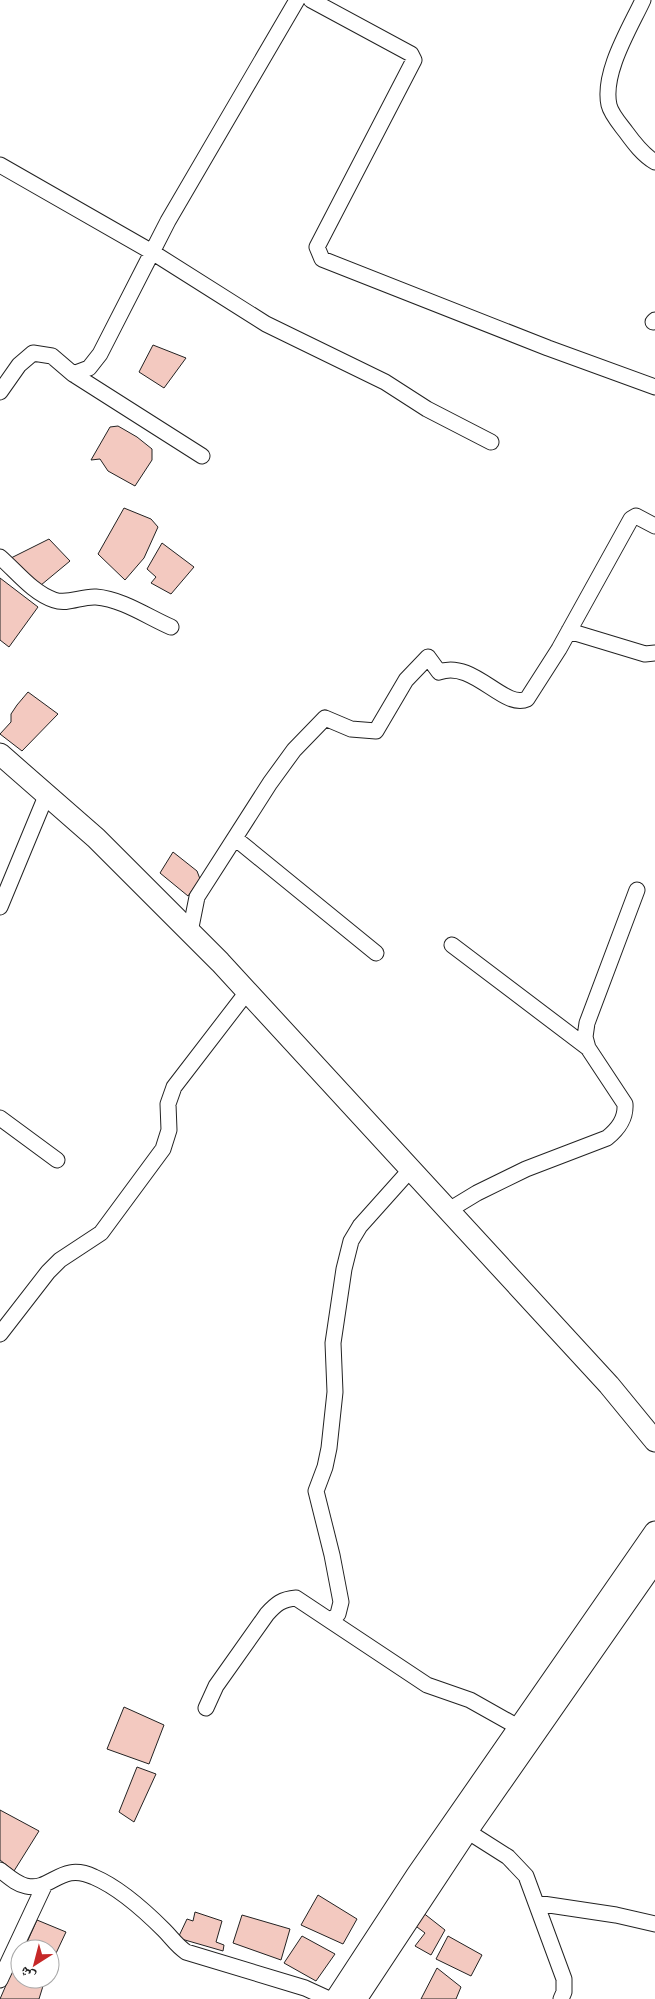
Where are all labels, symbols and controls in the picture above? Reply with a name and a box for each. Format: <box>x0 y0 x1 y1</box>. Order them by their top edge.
north arrow <box>10 1939 60 1989</box>
text: ش <box>16 1963 39 1986</box>

